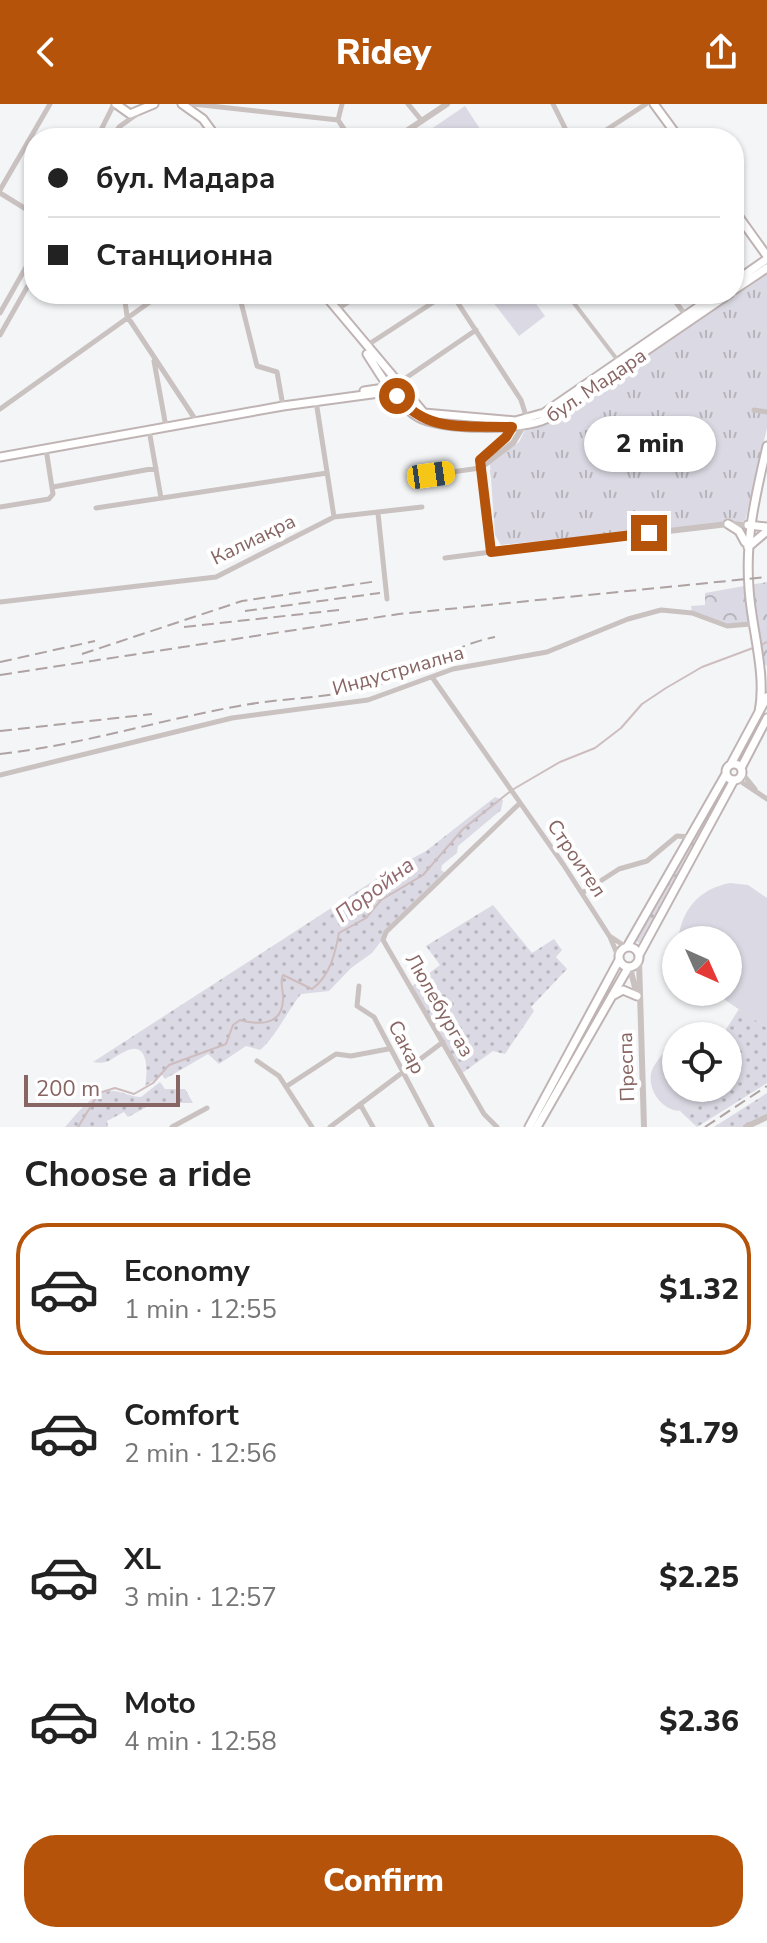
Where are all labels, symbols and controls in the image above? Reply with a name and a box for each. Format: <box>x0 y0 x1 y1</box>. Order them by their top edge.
text: Ridey <box>336 28 431 77</box>
icon: back <box>24 30 68 74</box>
icon: share <box>699 30 743 74</box>
text: бул. Мадара <box>96 158 276 199</box>
text: Станционна <box>96 235 273 276</box>
street label: бул. Мадара <box>541 342 652 429</box>
route start <box>379 378 415 414</box>
callout: 2 min <box>583 417 715 473</box>
text: 2 min <box>616 426 684 461</box>
car <box>406 460 456 490</box>
street label: Калиакра <box>207 507 300 571</box>
route end <box>631 515 667 551</box>
street label: Индустриална <box>329 639 467 702</box>
street label: Строител <box>541 814 612 902</box>
water label: Поройна <box>329 850 420 930</box>
north arrow <box>662 926 742 1006</box>
map controls <box>662 926 742 1102</box>
street label: Люлебургаз <box>399 949 480 1062</box>
street label: Сакар <box>382 1016 432 1079</box>
button: locate <box>662 1022 742 1102</box>
street label: Преспа <box>612 1032 641 1102</box>
scale bar <box>24 1071 180 1107</box>
text: 200 m <box>36 1074 100 1104</box>
text: Choose a ride <box>24 1150 252 1199</box>
text: Economy <box>124 1251 250 1292</box>
icon: car <box>28 1253 100 1325</box>
text: $1.32 <box>659 1269 739 1310</box>
text: 1 min · 12:55 <box>124 1292 277 1327</box>
text: Comfort <box>124 1395 239 1436</box>
icon: car <box>28 1397 100 1469</box>
text: $1.79 <box>659 1413 739 1454</box>
text: 2 min · 12:56 <box>124 1436 277 1471</box>
text: XL <box>124 1539 161 1580</box>
icon: car <box>28 1541 100 1613</box>
text: $2.25 <box>659 1557 739 1598</box>
text: 3 min · 12:57 <box>124 1580 277 1615</box>
text: Moto <box>124 1683 196 1724</box>
icon: car <box>28 1685 100 1757</box>
text: $2.36 <box>659 1701 739 1742</box>
text: 4 min · 12:58 <box>124 1724 277 1759</box>
button: Confirm <box>24 1835 743 1927</box>

